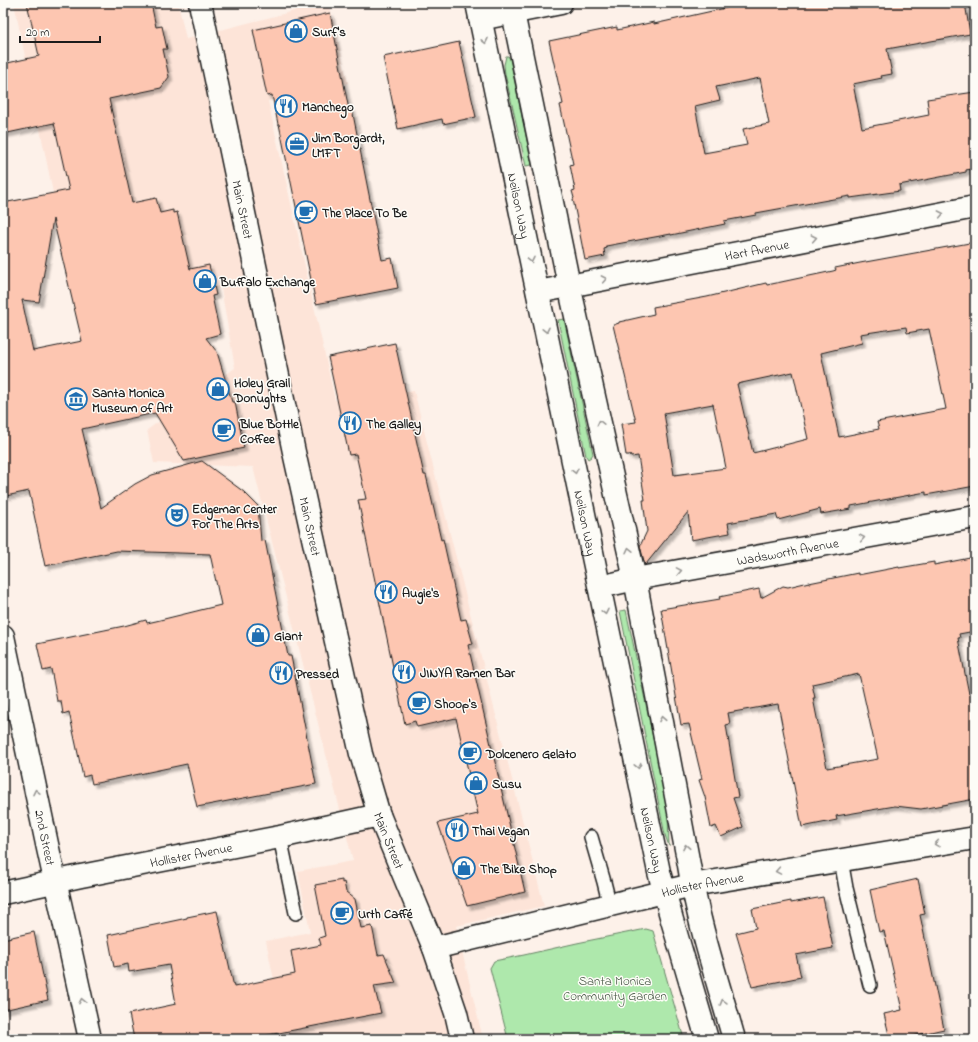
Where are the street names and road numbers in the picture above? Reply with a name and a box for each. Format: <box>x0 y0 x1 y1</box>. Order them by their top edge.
street label: Neilson Way <box>502 171 534 241</box>
street label: Main Street <box>226 179 257 242</box>
street label: Hart Avenue <box>723 235 791 266</box>
street label: Neilson Way <box>568 489 600 558</box>
street label: Main Street <box>293 496 325 559</box>
street label: Wadsworth Avenue <box>735 534 840 571</box>
street label: Neilson Way <box>635 806 667 875</box>
street label: 2nd Street <box>29 808 60 868</box>
street label: Main Street <box>368 810 408 873</box>
street label: Hollister Avenue <box>148 838 234 873</box>
street label: Hollister Avenue <box>660 869 746 903</box>

